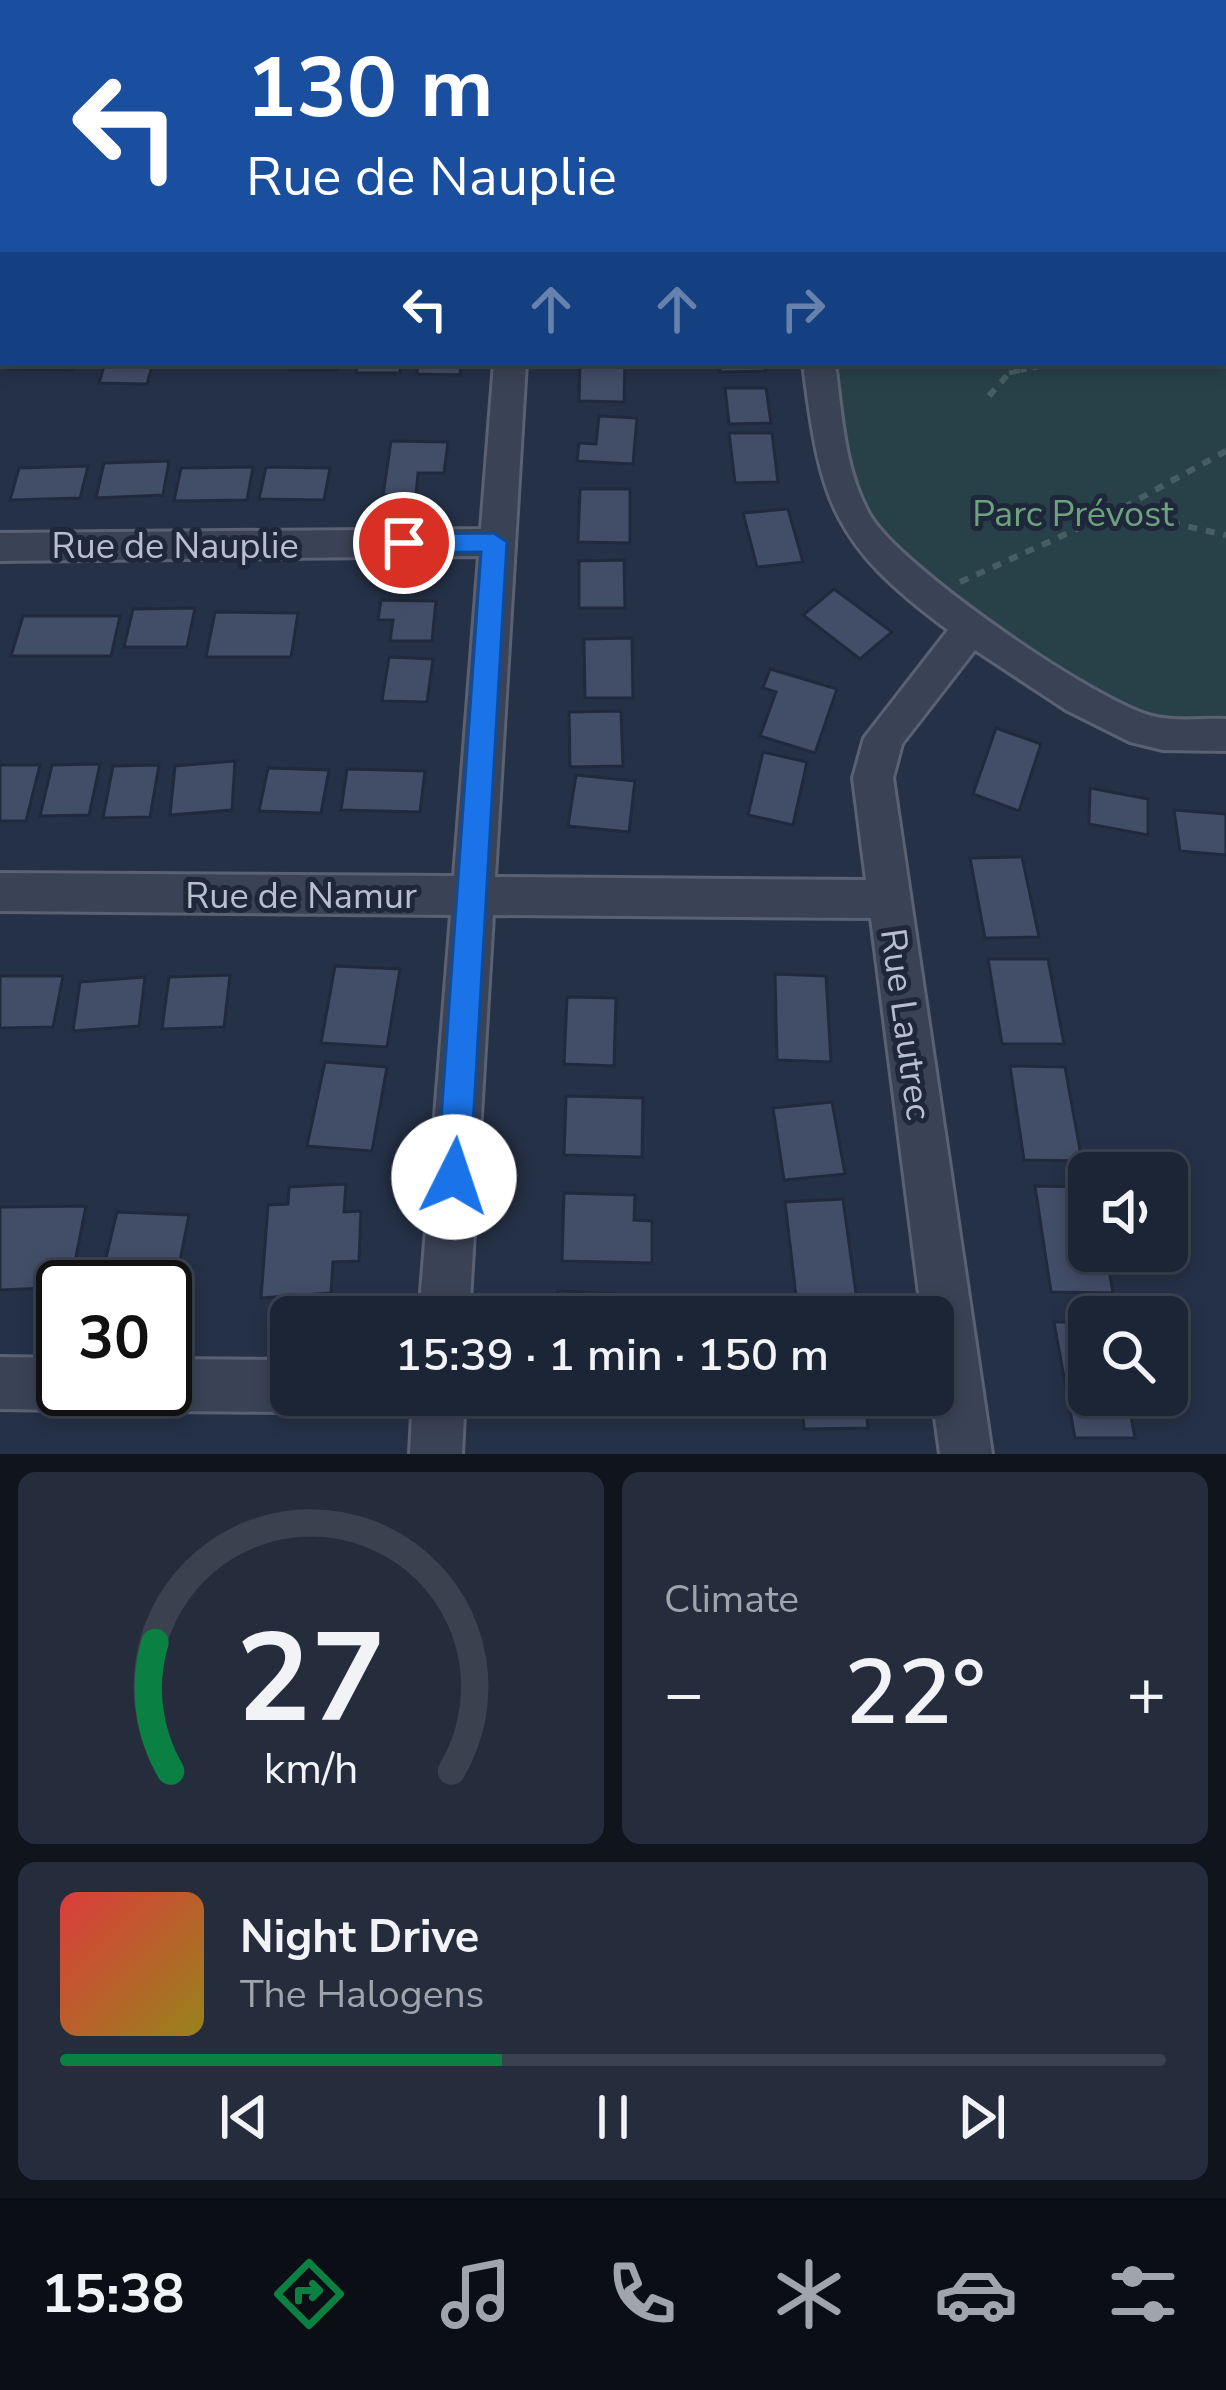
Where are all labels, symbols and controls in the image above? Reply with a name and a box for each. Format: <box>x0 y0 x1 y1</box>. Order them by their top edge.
text: 130 m <box>246 31 494 146</box>
icon: left <box>48 48 204 204</box>
text: Rue de Nauplie <box>246 140 617 214</box>
icon: left <box>392 276 458 342</box>
icon: ahead <box>518 276 584 342</box>
icon: ahead <box>644 276 710 342</box>
icon: right <box>770 276 836 342</box>
park label: Parc Prévost <box>972 490 1174 539</box>
pin <box>353 492 455 594</box>
icon: arrive <box>371 510 437 576</box>
street label: Rue de Nauplie <box>51 522 299 571</box>
street label: Rue de Namur <box>185 872 417 921</box>
street label: Rue Lautrec <box>868 925 943 1123</box>
position arrow <box>391 1114 517 1240</box>
map controls <box>1068 1152 1188 1416</box>
button: sound <box>1068 1152 1188 1272</box>
speed limit sign: 30 <box>36 1260 192 1416</box>
button: search <box>1068 1296 1188 1416</box>
text: 15:39 · 1 min · 150 m <box>395 1325 829 1386</box>
text: Climate <box>664 1573 799 1626</box>
text: 27 <box>236 1594 386 1764</box>
text: 22° <box>844 1632 986 1755</box>
text: − <box>664 1649 704 1739</box>
text: + <box>1126 1649 1166 1739</box>
text: km/h <box>264 1740 358 1798</box>
text: Night Drive <box>240 1907 479 1968</box>
text: The Halogens <box>240 1968 484 2021</box>
icon: previous <box>211 2084 277 2150</box>
icon: pause <box>580 2084 646 2150</box>
icon: next <box>949 2084 1015 2150</box>
icon: directions <box>267 2252 351 2336</box>
icon: music <box>434 2252 518 2336</box>
icon: phone <box>600 2252 684 2336</box>
icon: climate <box>767 2252 851 2336</box>
icon: car <box>934 2252 1018 2336</box>
icon: filters <box>1101 2252 1185 2336</box>
text: 15:38 <box>41 2257 184 2331</box>

